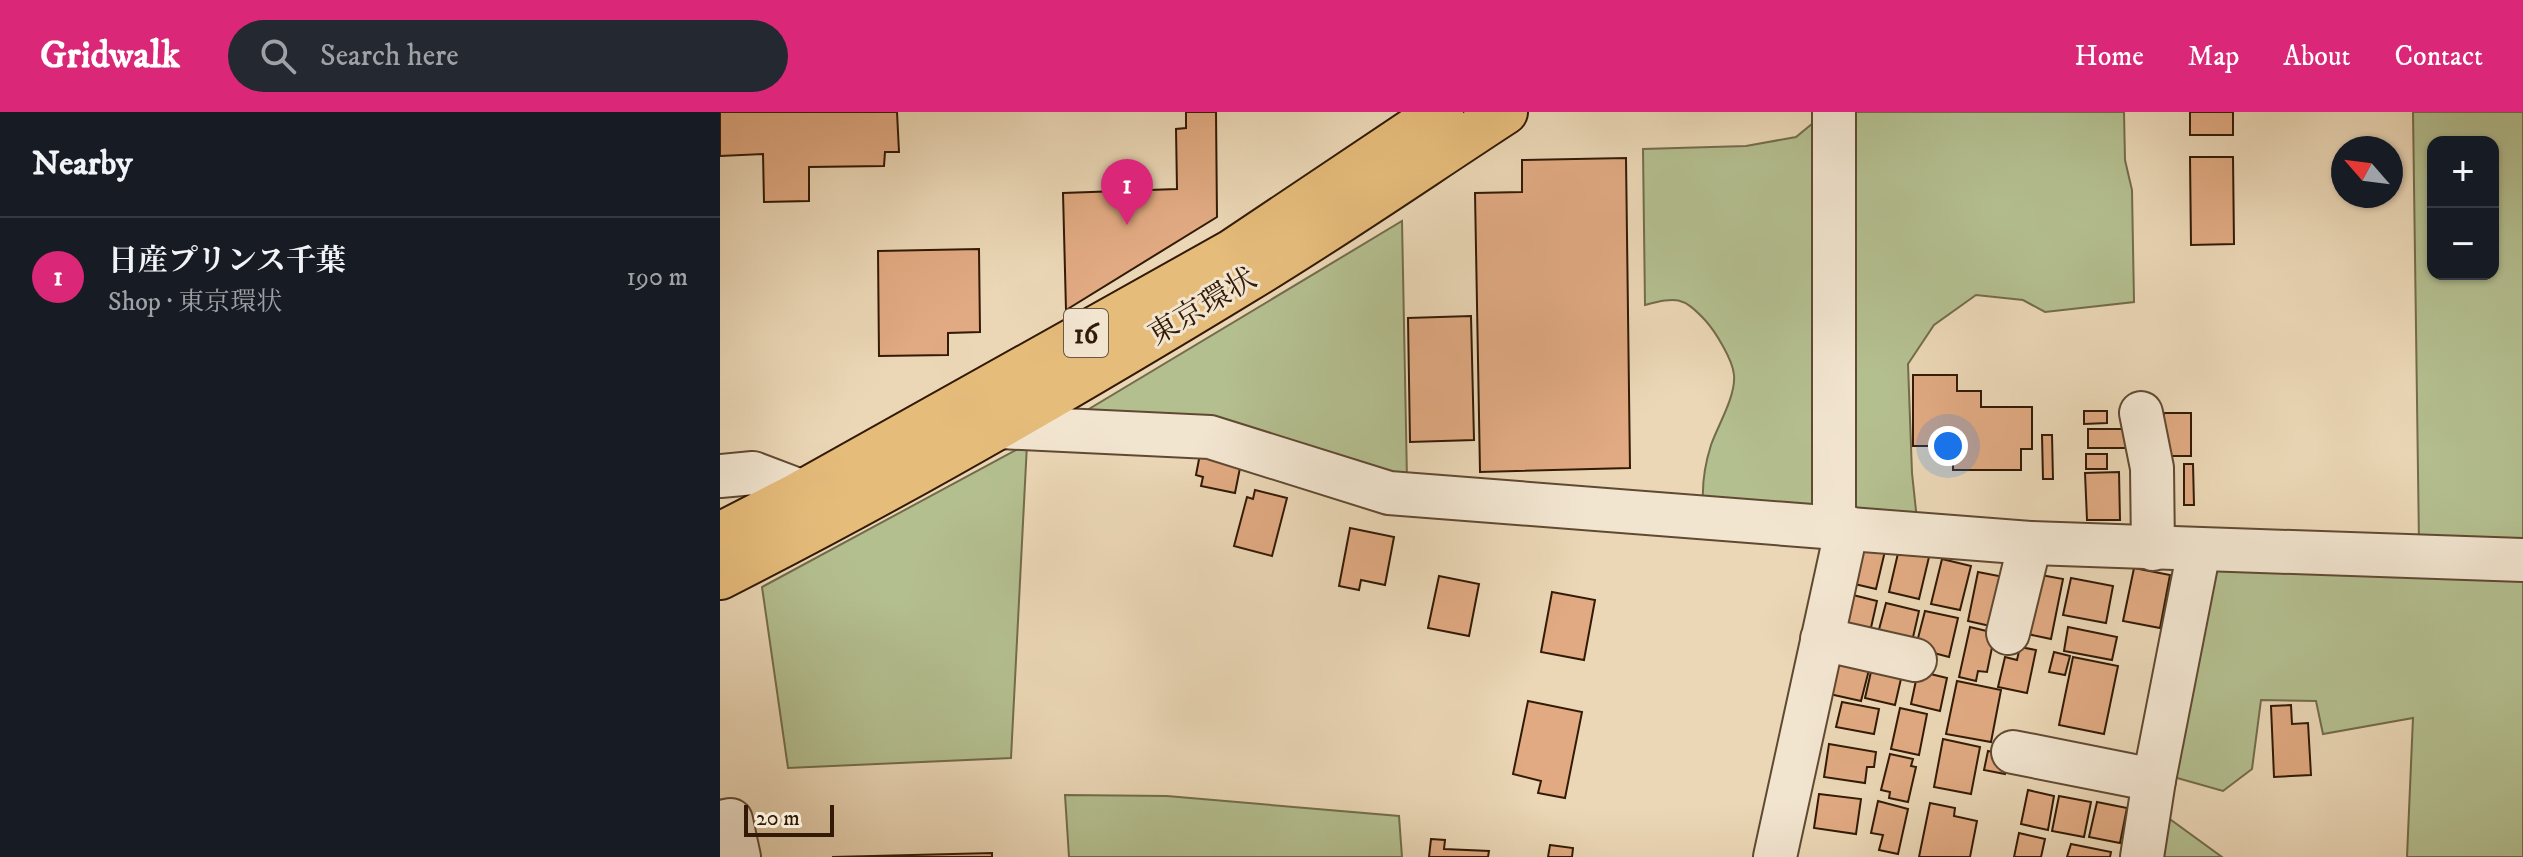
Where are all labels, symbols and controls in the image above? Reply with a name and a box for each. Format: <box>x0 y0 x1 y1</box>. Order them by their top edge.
search box <box>228 20 788 92</box>
text: Gridwalk <box>40 32 180 80</box>
icon: search <box>256 34 300 78</box>
text: Search here <box>320 38 459 75</box>
text: Home <box>2075 39 2144 74</box>
text: Map <box>2188 39 2239 74</box>
text: About <box>2283 39 2350 74</box>
text: Contact <box>2394 39 2483 74</box>
north arrow <box>2331 136 2403 208</box>
map controls <box>2427 136 2499 280</box>
button: + <box>2427 136 2499 208</box>
text: Nearby <box>32 143 133 185</box>
pin: 1 <box>1101 159 1153 225</box>
button: − <box>2427 208 2499 280</box>
text: 日産プリンス千葉 <box>108 243 346 280</box>
text: 1 <box>53 261 63 294</box>
text: 190 m <box>626 261 688 294</box>
street label: 東京環状 <box>1142 261 1264 354</box>
text: Shop · 東京環状 <box>108 286 282 319</box>
road number: 16 <box>1064 309 1108 357</box>
your location <box>1928 426 1968 466</box>
scale bar <box>744 801 834 837</box>
text: 20 m <box>756 805 800 832</box>

